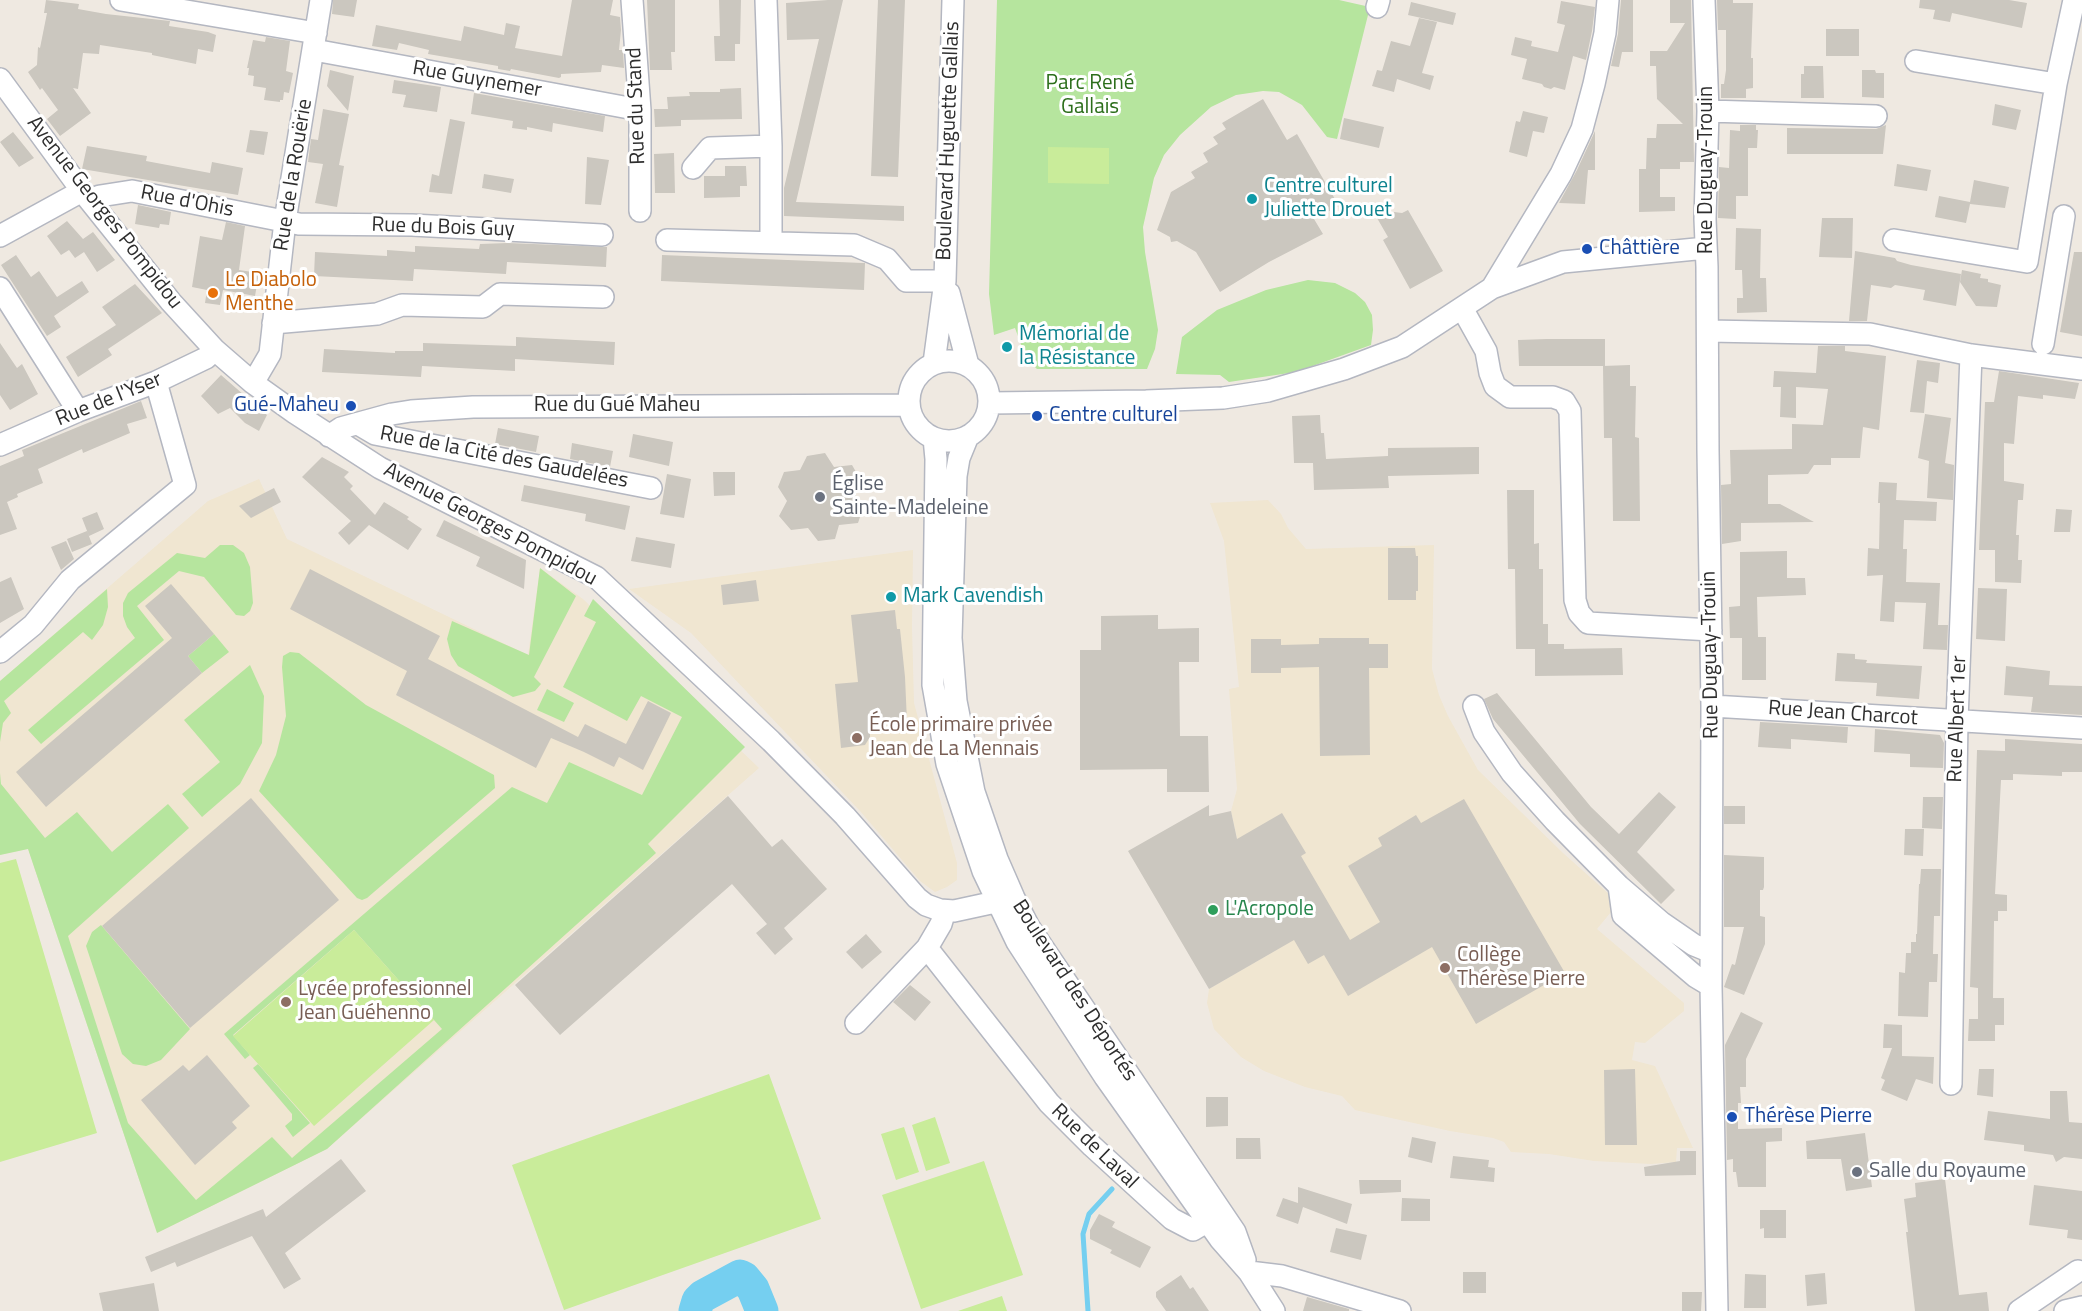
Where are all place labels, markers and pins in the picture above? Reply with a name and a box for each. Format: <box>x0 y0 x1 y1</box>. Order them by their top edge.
place label: Centre culturel Juliette Drouet <box>1264 174 1393 224</box>
marker: Centre culturel Juliette Drouet <box>1245 192 1259 206</box>
place label: Châttière <box>1599 236 1680 262</box>
marker: Châttière <box>1580 242 1594 256</box>
place label: Le Diabolo Menthe <box>225 268 317 318</box>
marker: Le Diabolo Menthe <box>206 286 220 300</box>
place label: Mémorial de la Résistance <box>1019 322 1135 372</box>
marker: Mémorial de la Résistance <box>1000 340 1014 354</box>
place label: Gué-Maheu <box>234 393 339 419</box>
marker: Gué-Maheu <box>344 399 358 413</box>
place label: Centre culturel <box>1049 403 1178 429</box>
marker: Centre culturel <box>1030 409 1044 423</box>
place label: Église Sainte-Madeleine <box>832 472 989 522</box>
marker: Église Sainte-Madeleine <box>813 490 827 504</box>
place label: Mark Cavendish <box>903 584 1043 610</box>
marker: Mark Cavendish <box>884 590 898 604</box>
place label: École primaire privée Jean de La Mennais <box>869 713 1053 763</box>
marker: École primaire privée Jean de La Mennais <box>850 731 864 745</box>
place label: L'Acropole <box>1225 897 1314 923</box>
marker: L'Acropole <box>1206 903 1220 917</box>
place label: Collège Thérèse Pierre <box>1457 943 1585 993</box>
marker: Collège Thérèse Pierre <box>1438 961 1452 975</box>
place label: Lycée professionnel Jean Guéhenno <box>298 977 472 1027</box>
marker: Lycée professionnel Jean Guéhenno <box>279 995 293 1009</box>
place label: Thérèse Pierre <box>1744 1104 1872 1130</box>
marker: Thérèse Pierre <box>1725 1110 1739 1124</box>
place label: Salle du Royaume <box>1869 1159 2026 1185</box>
marker: Salle du Royaume <box>1850 1165 1864 1179</box>

